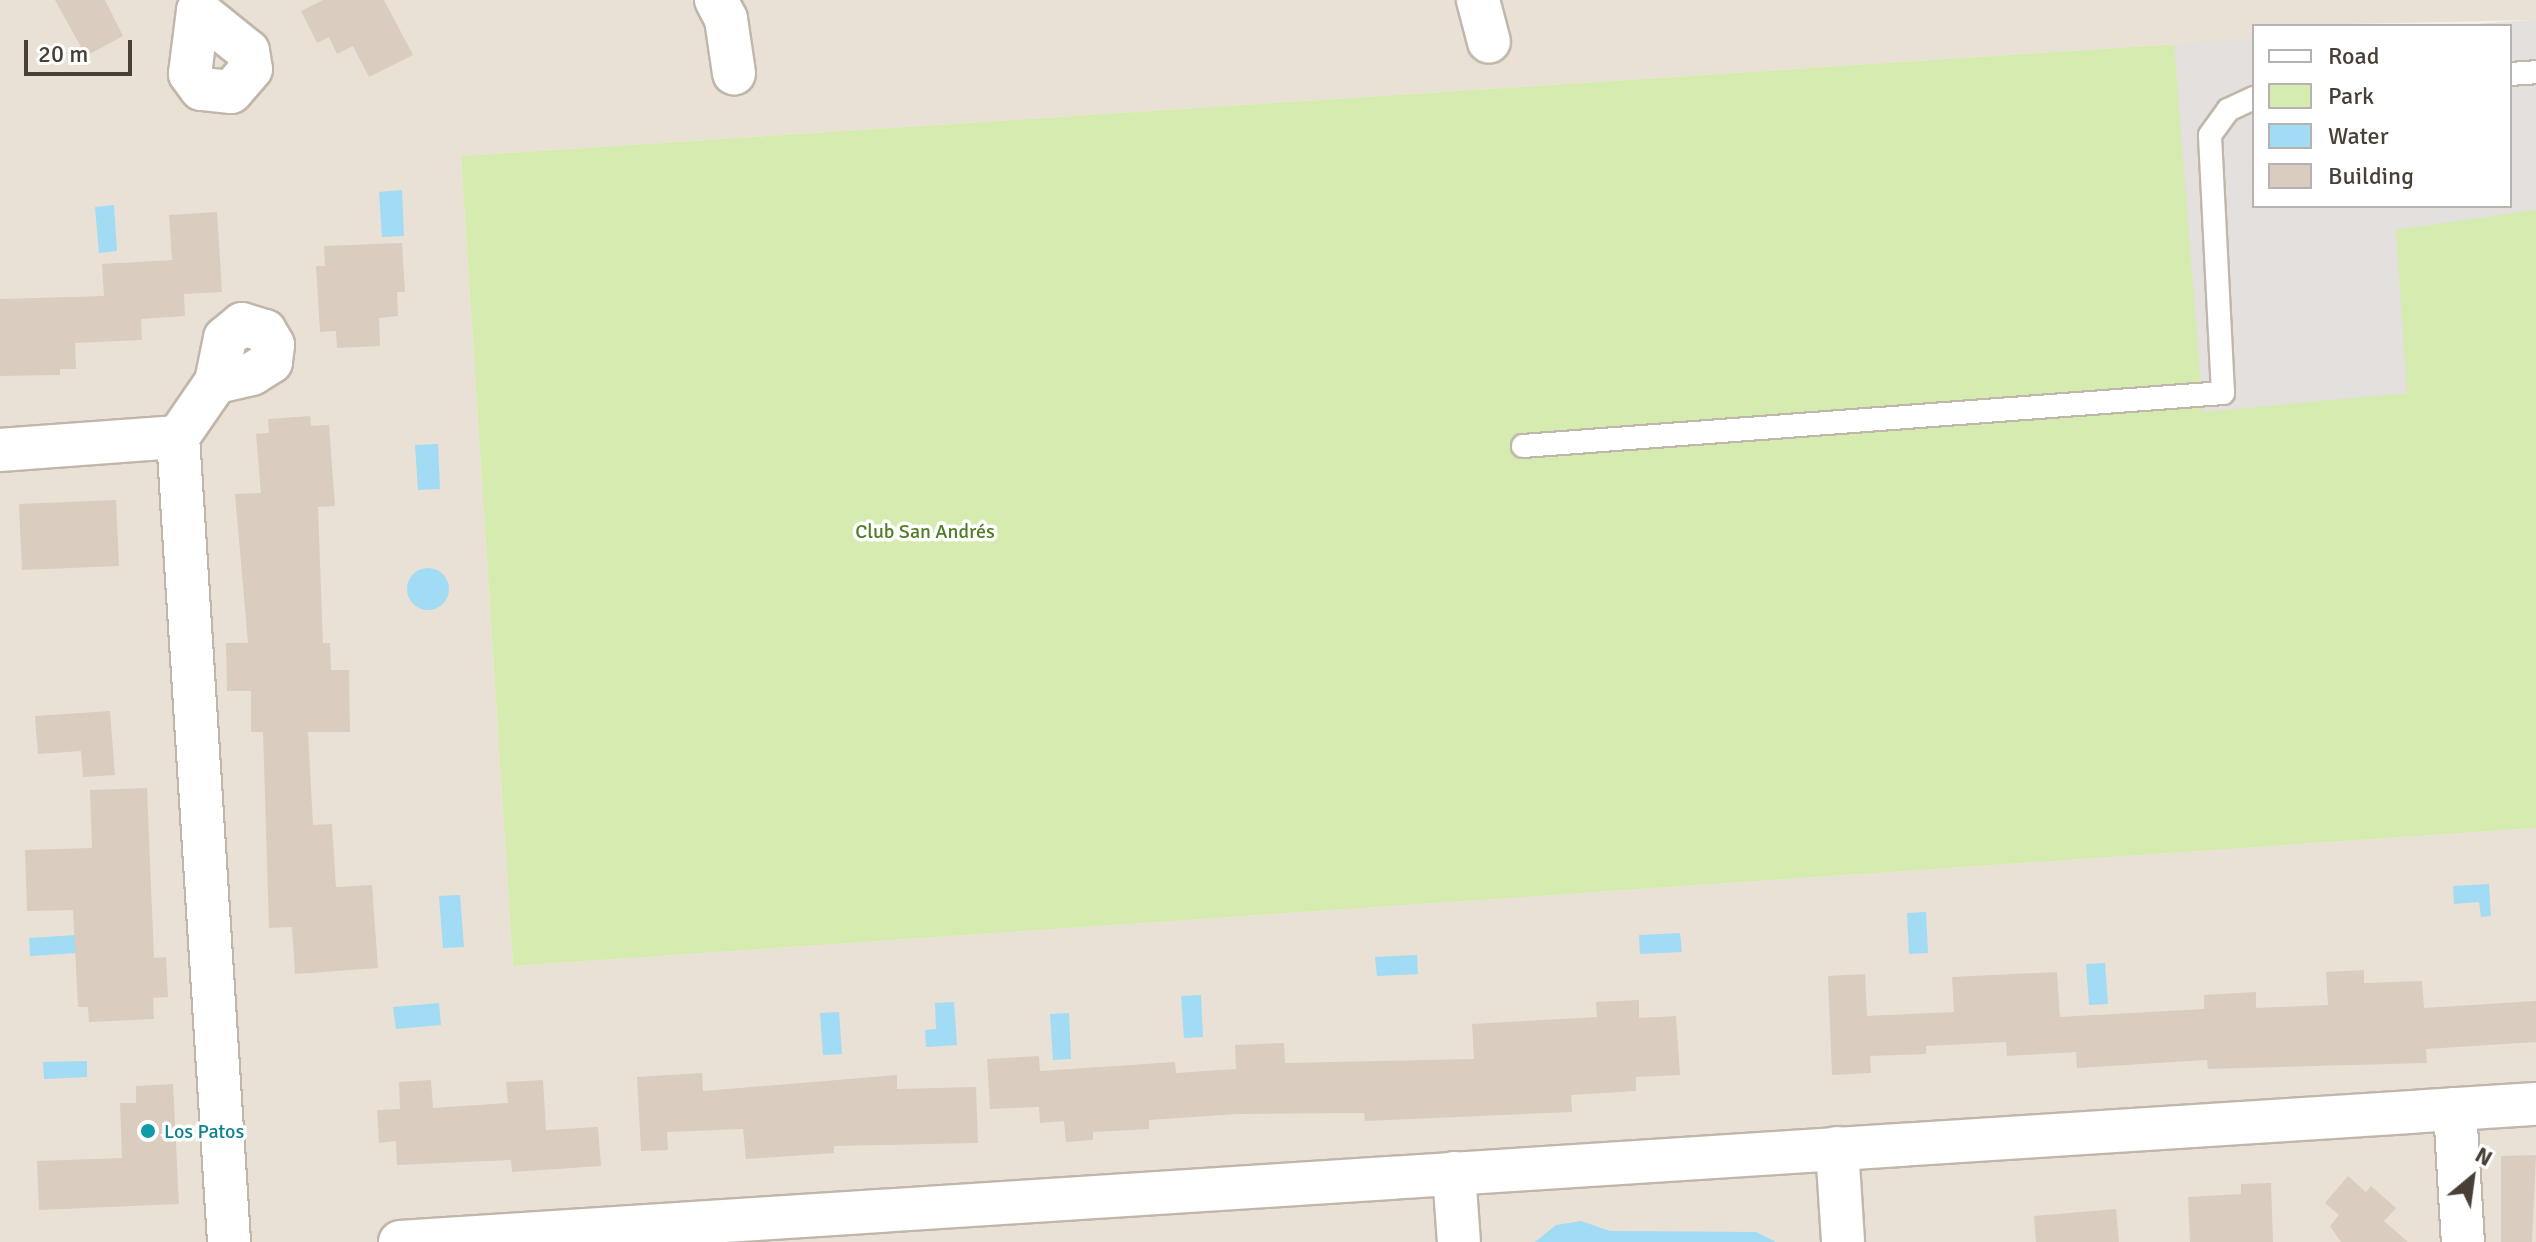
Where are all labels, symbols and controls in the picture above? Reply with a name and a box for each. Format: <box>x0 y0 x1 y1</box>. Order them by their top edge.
scale bar <box>28 24 136 74</box>
legend <box>2252 24 2512 208</box>
text: 20 m <box>38 39 88 69</box>
text: Road <box>2328 41 2379 71</box>
text: Park <box>2328 81 2374 111</box>
text: Water <box>2328 121 2388 151</box>
text: Building <box>2328 161 2414 191</box>
park label: Club San Andrés <box>855 519 995 543</box>
place label: Los Patos <box>164 1119 244 1143</box>
marker: Los Patos <box>139 1122 157 1140</box>
north arrow <box>2432 1138 2512 1218</box>
text: N <box>2471 1141 2497 1172</box>

